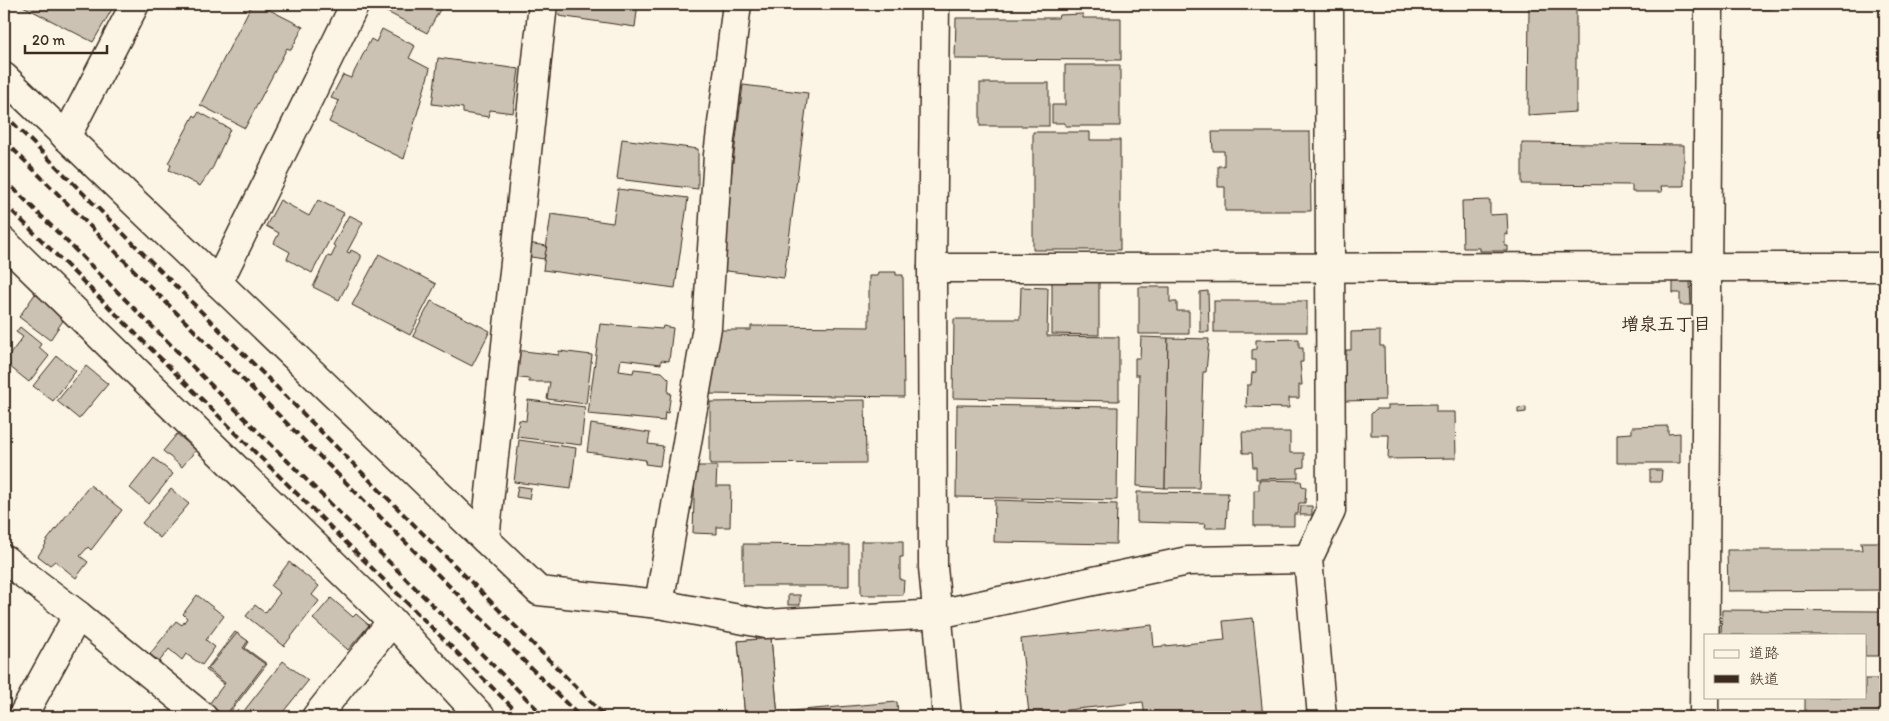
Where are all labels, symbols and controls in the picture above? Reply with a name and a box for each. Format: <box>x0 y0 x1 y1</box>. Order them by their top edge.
scale bar <box>25 22 108 54</box>
text: 20 m <box>32 31 66 49</box>
district label: 増泉五丁目 <box>1621 313 1711 335</box>
legend <box>1704 634 1866 698</box>
text: 道路 <box>1749 644 1779 662</box>
text: 鉄道 <box>1749 670 1779 688</box>

